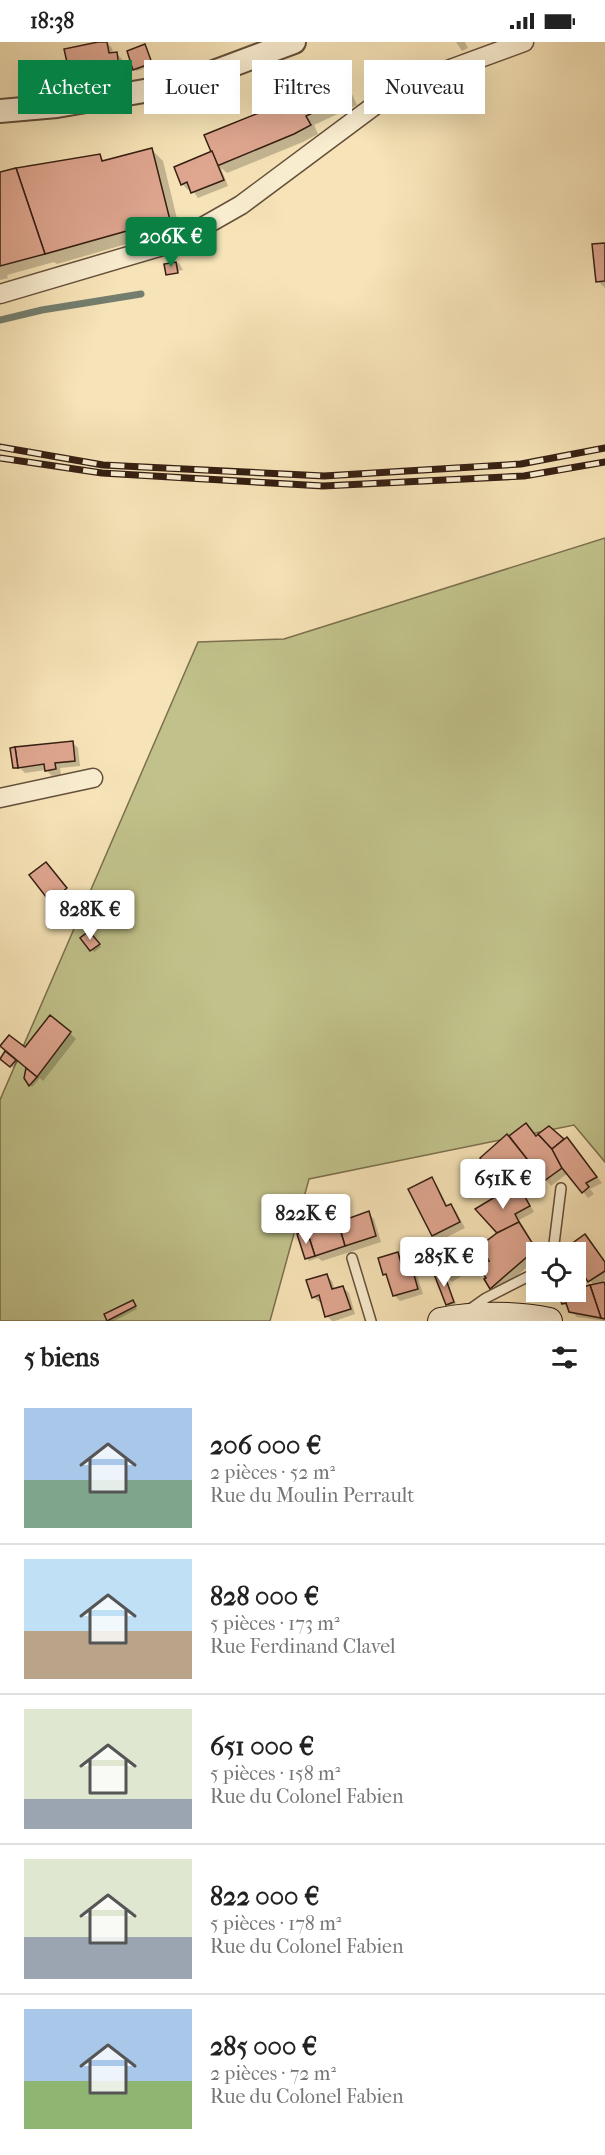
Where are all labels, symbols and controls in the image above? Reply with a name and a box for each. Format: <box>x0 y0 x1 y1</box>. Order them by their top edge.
text: 18:38 <box>30 8 74 34</box>
chip: Acheter <box>18 60 132 114</box>
chip: Louer <box>144 60 240 114</box>
chip: Filtres <box>252 60 352 114</box>
chip: Nouveau <box>364 60 485 114</box>
pin: 206K € <box>122 217 220 268</box>
text: 206K € <box>140 225 202 248</box>
pin: 828K € <box>41 890 139 941</box>
text: 828K € <box>59 898 121 921</box>
pin: 651K € <box>454 1159 552 1210</box>
text: 651K € <box>474 1167 532 1190</box>
pin: 822K € <box>257 1194 355 1245</box>
text: 822K € <box>275 1202 337 1225</box>
pin: 285K € <box>395 1237 493 1288</box>
map controls <box>526 1242 586 1302</box>
button: locate <box>526 1242 586 1302</box>
text: 285K € <box>414 1245 474 1268</box>
icon: filters <box>548 1341 581 1374</box>
text: 5 biens <box>24 1342 99 1373</box>
text: 206 000 € <box>210 1430 321 1461</box>
icon: home <box>72 1432 144 1504</box>
text: 2 pièces · 52 m² <box>210 1461 335 1484</box>
text: Rue du Moulin Perrault <box>210 1484 414 1507</box>
text: 828 000 € <box>210 1581 319 1612</box>
icon: home <box>72 1583 144 1655</box>
text: 5 pièces · 173 m² <box>210 1612 340 1635</box>
text: Rue Ferdinand Clavel <box>210 1635 396 1658</box>
text: 651 000 € <box>210 1731 314 1762</box>
icon: home <box>72 1733 144 1805</box>
text: 5 pièces · 158 m² <box>210 1762 340 1785</box>
text: Rue du Colonel Fabien <box>210 1785 404 1808</box>
text: 822 000 € <box>210 1881 319 1912</box>
icon: home <box>72 1883 144 1955</box>
text: 5 pièces · 178 m² <box>210 1912 341 1935</box>
text: Rue du Colonel Fabien <box>210 1935 404 1958</box>
text: 285 000 € <box>210 2031 317 2062</box>
icon: home <box>72 2033 144 2105</box>
text: 2 pièces · 72 m² <box>210 2062 336 2085</box>
text: Rue du Colonel Fabien <box>210 2085 404 2108</box>

